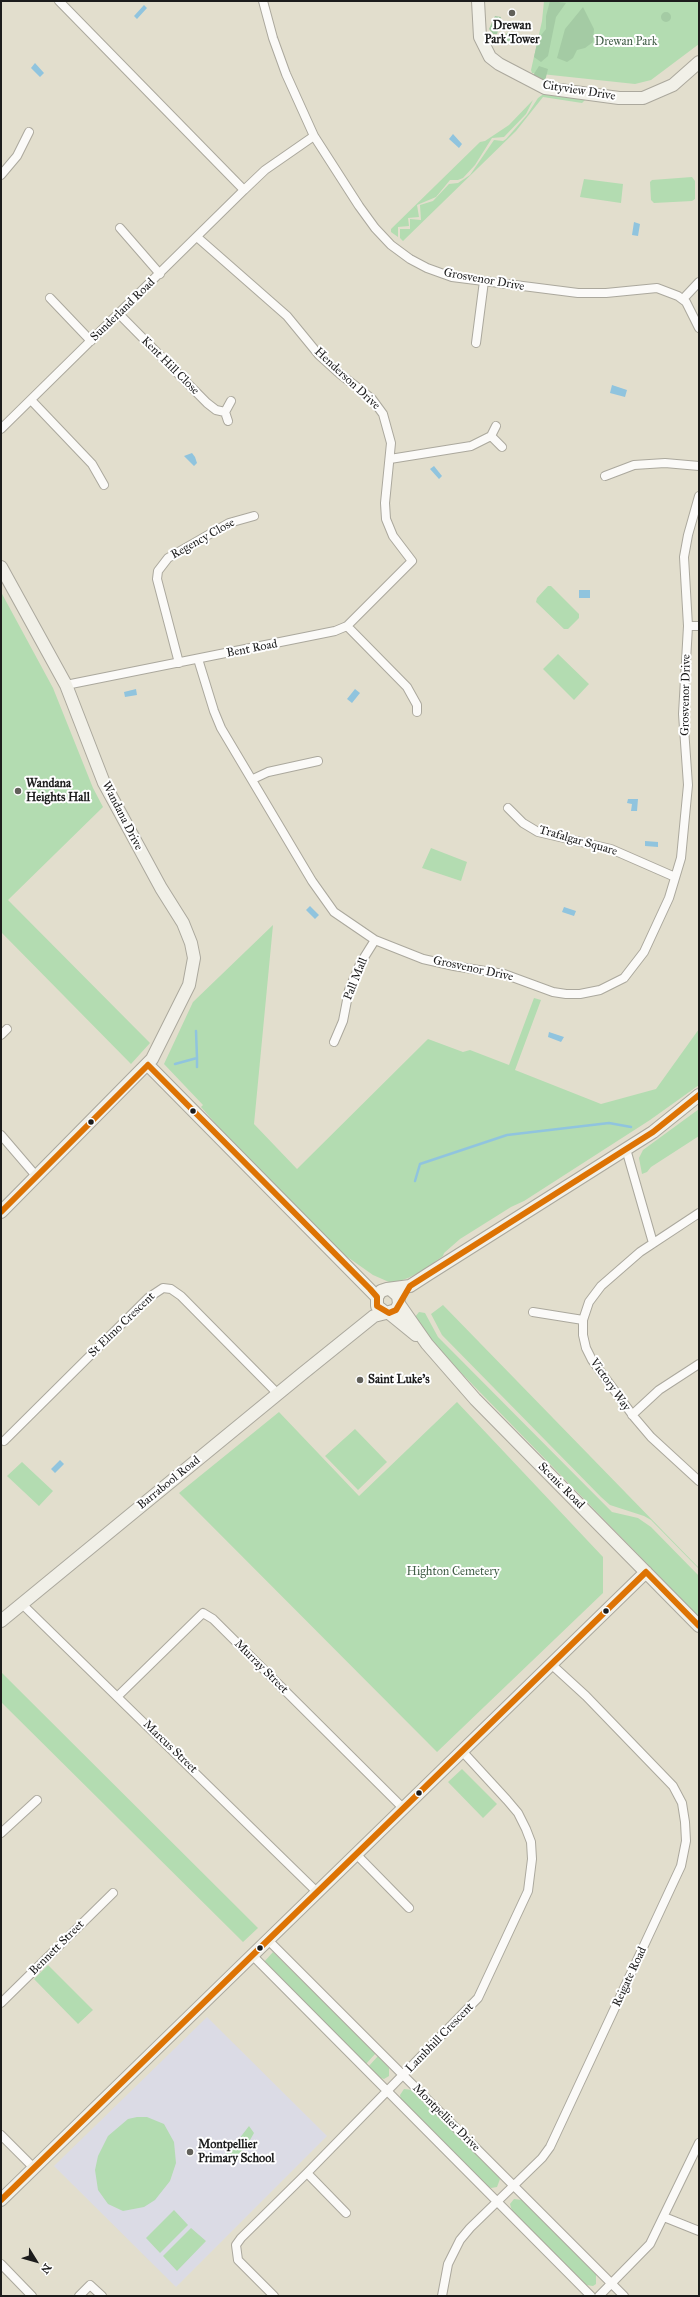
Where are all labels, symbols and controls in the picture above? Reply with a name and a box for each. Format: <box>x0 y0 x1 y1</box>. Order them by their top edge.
marker: Drewan Park Tower <box>507 8 517 18</box>
place label: Drewan Park Tower <box>485 19 539 47</box>
park label: Drewan Park <box>595 35 657 49</box>
street label: Cityview Drive <box>542 78 616 104</box>
street label: Grosvenor Drive <box>442 266 526 294</box>
street label: Sunderland Road <box>88 276 158 344</box>
street label: Kent Hill Close <box>138 334 202 398</box>
street label: Henderson Drive <box>311 345 383 413</box>
street label: Regency Close <box>169 516 237 562</box>
street label: Bent Road <box>225 637 279 661</box>
street label: Grosvenor Drive <box>678 654 694 736</box>
place label: Wandana Heights Hall <box>26 777 90 805</box>
street label: Wandana Drive <box>98 779 146 853</box>
marker: Wandana Heights Hall <box>13 786 23 796</box>
street label: Trafalgar Square <box>537 823 619 859</box>
street label: Grosvenor Drive <box>432 953 514 985</box>
street label: Pall Mall <box>341 956 371 1002</box>
unlabelled marker <box>188 1106 198 1116</box>
unlabelled marker <box>86 1117 96 1127</box>
street label: St Elmo Crescent <box>86 1290 158 1360</box>
street label: Victory Way <box>587 1356 633 1414</box>
place label: Saint Luke's <box>368 1373 430 1387</box>
marker: Saint Luke's <box>355 1375 365 1385</box>
street label: Barrabool Road <box>135 1453 203 1513</box>
street label: Scenic Road <box>535 1460 587 1512</box>
park label: Highton Cemetery <box>407 1565 499 1579</box>
unlabelled marker <box>601 1606 611 1616</box>
street label: Murray Street <box>231 1637 291 1697</box>
street label: Marcus Street <box>140 1717 200 1777</box>
unlabelled marker <box>414 1788 424 1798</box>
street label: Bennett Street <box>27 1918 87 1978</box>
unlabelled marker <box>255 1943 265 1953</box>
street label: Reigate Road <box>610 1945 650 2009</box>
street label: Lambhill Crescent <box>403 2000 477 2076</box>
street label: Montpellier Drive <box>409 2081 483 2155</box>
place label: Montpellier Primary School <box>198 2138 275 2166</box>
marker: Montpellier Primary School <box>185 2147 195 2157</box>
north arrow <box>16 2241 56 2281</box>
text: N <box>38 2261 54 2276</box>

